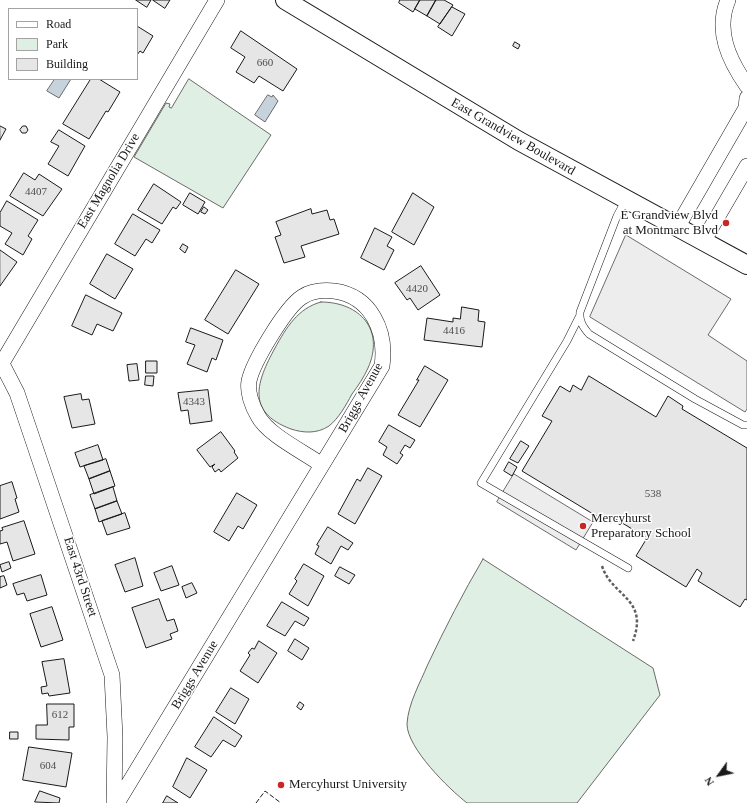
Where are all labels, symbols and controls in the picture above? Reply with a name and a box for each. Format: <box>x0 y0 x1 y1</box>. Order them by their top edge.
legend <box>8 8 138 80</box>
text: Road <box>46 17 71 31</box>
text: Park <box>46 37 68 51</box>
house number: 660 <box>257 56 273 70</box>
text: Building <box>46 57 88 71</box>
street label: East Grandview Boulevard <box>448 95 578 179</box>
street label: East Magnolia Drive <box>74 131 144 231</box>
house number: 4407 <box>25 185 47 199</box>
place label: E Grandview Blvd at Montmarc Blvd <box>621 208 718 239</box>
marker: E Grandview Blvd at Montmarc Blvd <box>721 218 731 228</box>
house number: 4420 <box>406 282 428 296</box>
house number: 4416 <box>443 324 465 338</box>
street label: Briggs Avenue <box>335 360 387 436</box>
house number: 4343 <box>183 395 205 409</box>
house number: 538 <box>645 487 661 501</box>
place label: Mercyhurst Preparatory School <box>591 511 691 542</box>
marker: Mercyhurst Preparatory School <box>578 521 588 531</box>
street label: East 43rd Street <box>60 535 100 619</box>
street label: Briggs Avenue <box>168 638 222 712</box>
house number: 612 <box>52 708 68 722</box>
north arrow <box>699 755 739 795</box>
house number: 604 <box>40 759 56 773</box>
text: N <box>702 775 716 788</box>
place label: Mercyhurst University <box>289 777 407 793</box>
marker: Mercyhurst University <box>276 780 286 790</box>

